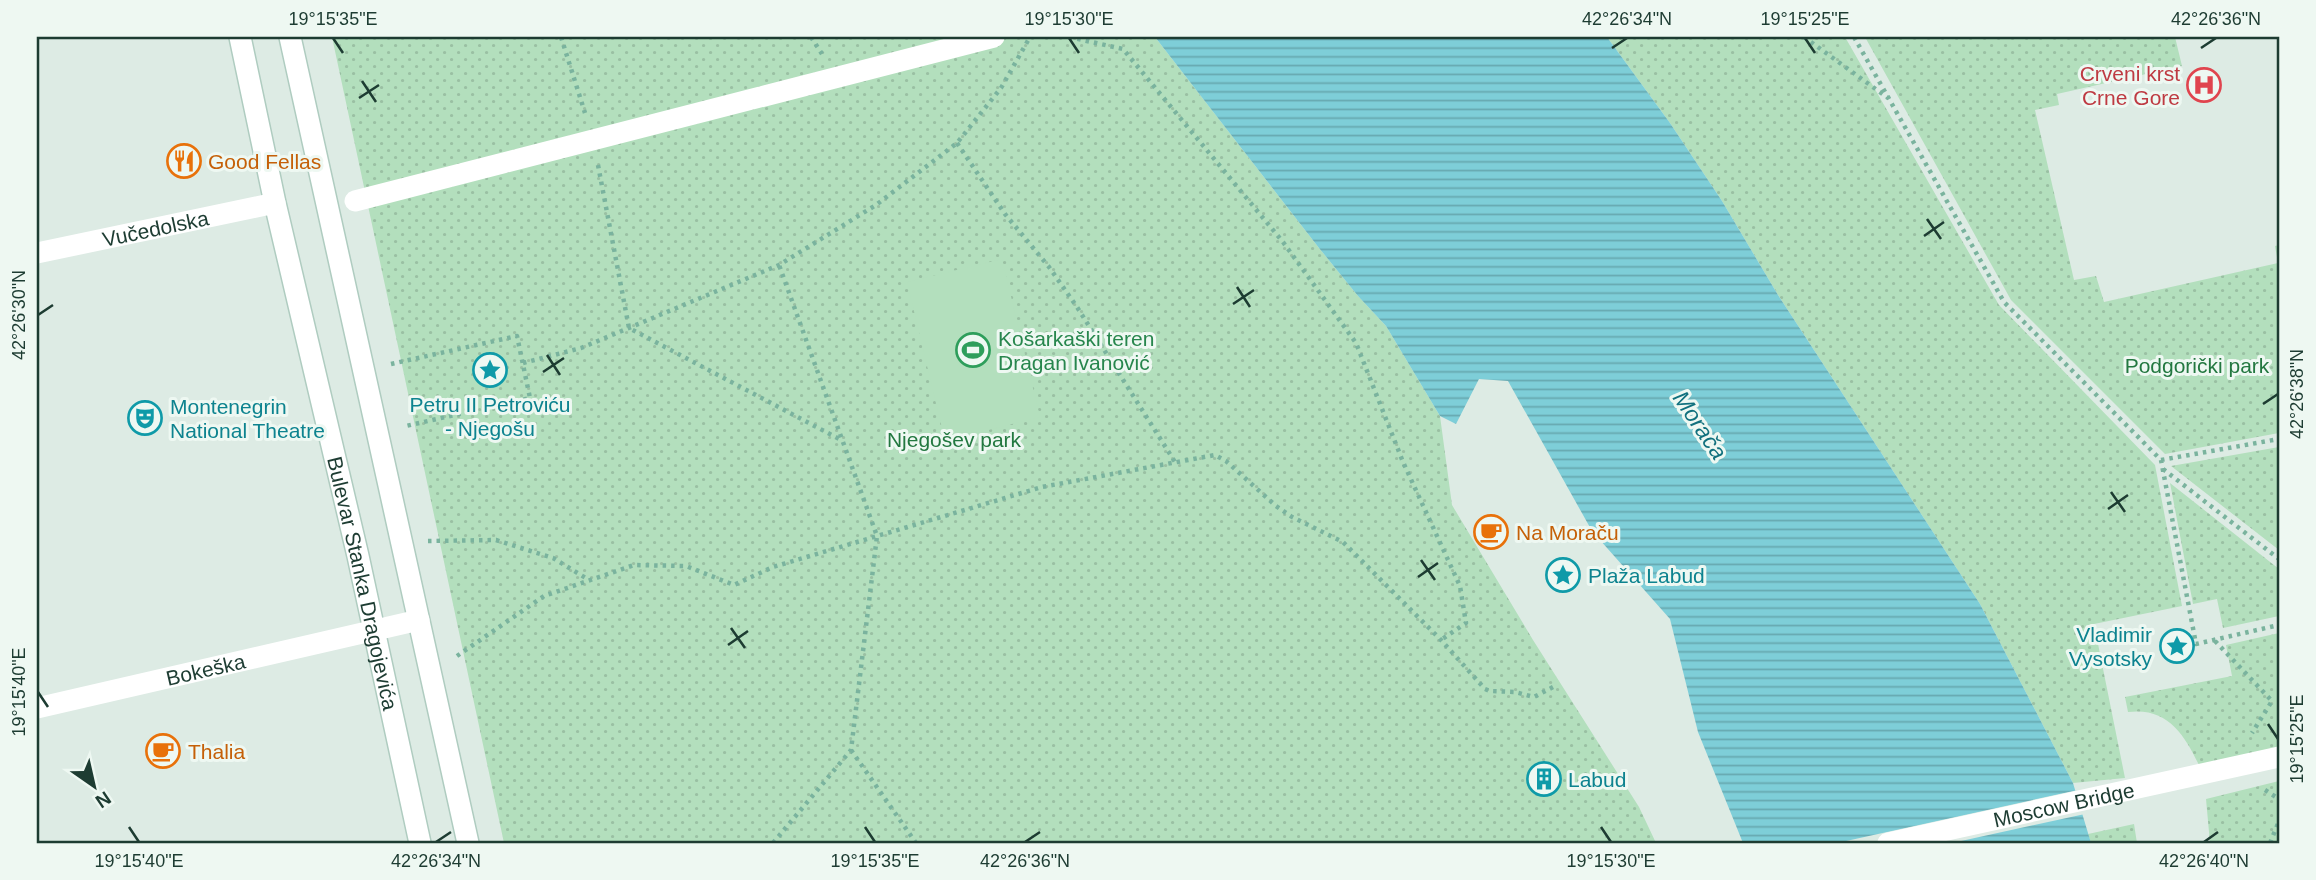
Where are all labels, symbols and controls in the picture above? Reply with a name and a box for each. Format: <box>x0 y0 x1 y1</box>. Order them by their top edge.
text: 19°15'35"E <box>288 9 378 29</box>
text: 19°15'30"E <box>1024 9 1114 29</box>
text: 42°26'34"N <box>1582 9 1672 29</box>
text: 19°15'25"E <box>1760 9 1850 29</box>
text: 42°26'36"N <box>2171 9 2261 29</box>
place label: Crveni krst Crne Gore <box>2080 62 2180 109</box>
hospital icon: Crveni krst Crne Gore <box>2185 66 2223 104</box>
restaurant icon: Good Fellas <box>165 142 203 180</box>
place label: Good Fellas <box>208 150 321 173</box>
street label: Vučedolska <box>100 206 211 250</box>
text: 42°26'30"N <box>9 270 29 360</box>
place label: Košarkaški teren Dragan Ivanović <box>998 327 1154 374</box>
sports icon: Košarkaški teren Dragan Ivanović <box>954 331 992 369</box>
text: 42°26'38"N <box>2287 349 2307 439</box>
place icon: Petru II Petroviću - Njegošu <box>471 351 509 389</box>
park label: Podgorički park <box>2125 354 2270 377</box>
water label: Morača <box>1668 386 1732 464</box>
place label: Petru II Petroviću - Njegošu <box>409 393 571 440</box>
place label: Montenegrin National Theatre <box>170 395 325 442</box>
theatre icon: Montenegrin National Theatre <box>126 399 164 437</box>
park label: Njegošev park <box>887 428 1022 451</box>
street label: Bulevar Stanka Dragojevića <box>323 454 403 713</box>
cafe icon: Na Moraču <box>1472 513 1510 551</box>
place label: Na Moraču <box>1516 521 1619 544</box>
place icon: Plaža Labud <box>1544 556 1582 594</box>
place label: Plaža Labud <box>1588 564 1705 587</box>
place label: Vladimir Vysotsky <box>2069 623 2152 670</box>
place icon: Vladimir Vysotsky <box>2158 627 2196 665</box>
text: 19°15'40"E <box>9 647 29 737</box>
street label: Bokeška <box>164 649 248 689</box>
text: 19°15'25"E <box>2287 694 2307 784</box>
cafe icon: Thalia <box>144 732 182 770</box>
place label: Thalia <box>188 740 246 763</box>
north arrow <box>60 750 130 820</box>
building icon: Labud <box>1525 760 1563 798</box>
place label: Labud <box>1568 768 1626 791</box>
street label: Moscow Bridge <box>1991 778 2136 831</box>
text: N <box>92 787 115 812</box>
text: 19°15'40"E <box>94 851 184 871</box>
text: 42°26'34"N <box>391 851 481 871</box>
text: 19°15'35"E <box>830 851 920 871</box>
text: 42°26'36"N <box>980 851 1070 871</box>
text: 19°15'30"E <box>1566 851 1656 871</box>
text: 42°26'40"N <box>2159 851 2249 871</box>

